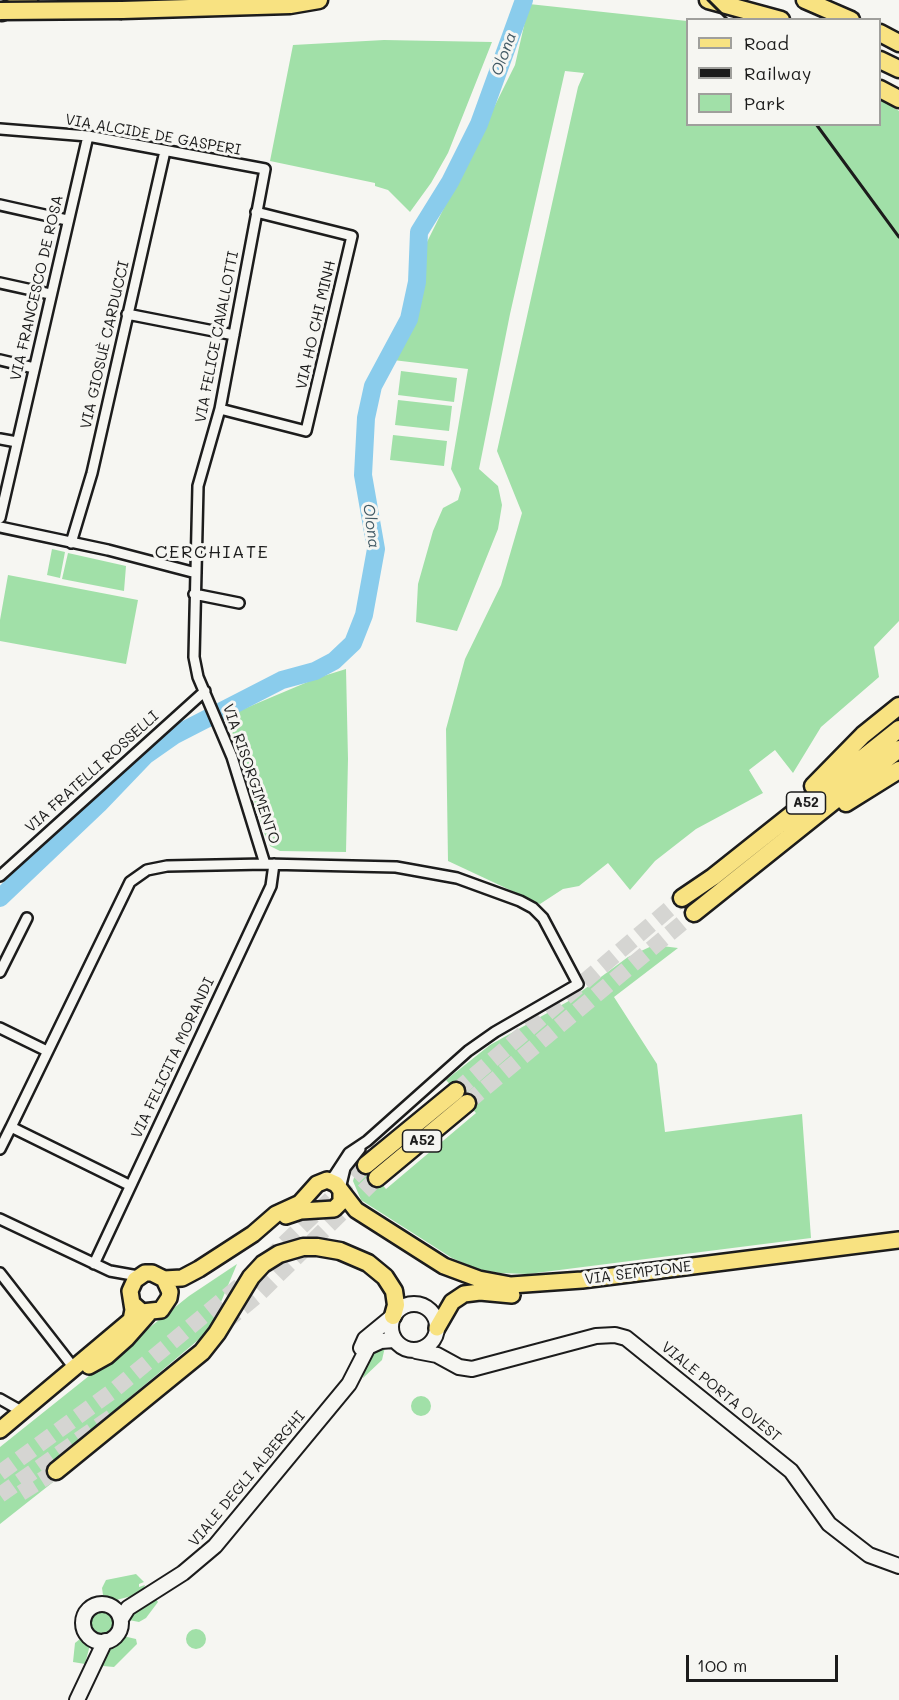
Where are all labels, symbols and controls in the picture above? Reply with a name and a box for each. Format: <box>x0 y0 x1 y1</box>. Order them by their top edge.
legend <box>686 18 881 126</box>
water label: Olona <box>487 30 521 78</box>
text: Road <box>744 31 789 55</box>
text: Railway <box>744 61 811 85</box>
text: Park <box>744 91 785 115</box>
street label: VIA ALCIDE DE GASPERI <box>64 111 242 159</box>
street label: VIA FRANCESCO DE ROSA <box>7 193 67 383</box>
street label: VIA FELICE CAVALLOTTI <box>192 250 242 424</box>
street label: VIA GIOSUÈ CARDUCCI <box>77 259 133 431</box>
street label: VIA HO CHI MINH <box>292 259 340 391</box>
water label: Olona <box>358 502 384 550</box>
district label: CERCHIATE <box>155 541 269 563</box>
street label: VIA RISORGIMENTO <box>219 702 283 846</box>
street label: VIA FRATELLI ROSSELLI <box>22 707 162 837</box>
road number: A52 <box>786 792 826 814</box>
street label: VIA FELICITA MORANDI <box>128 975 218 1141</box>
road number: A52 <box>402 1130 442 1152</box>
street label: VIA SEMPIONE <box>583 1258 693 1288</box>
street label: VIALE PORTA OVEST <box>657 1338 785 1446</box>
street label: VIALE DEGLI ALBERGHI <box>185 1408 309 1550</box>
scale bar <box>689 1643 840 1681</box>
text: 100 m <box>697 1653 747 1677</box>

